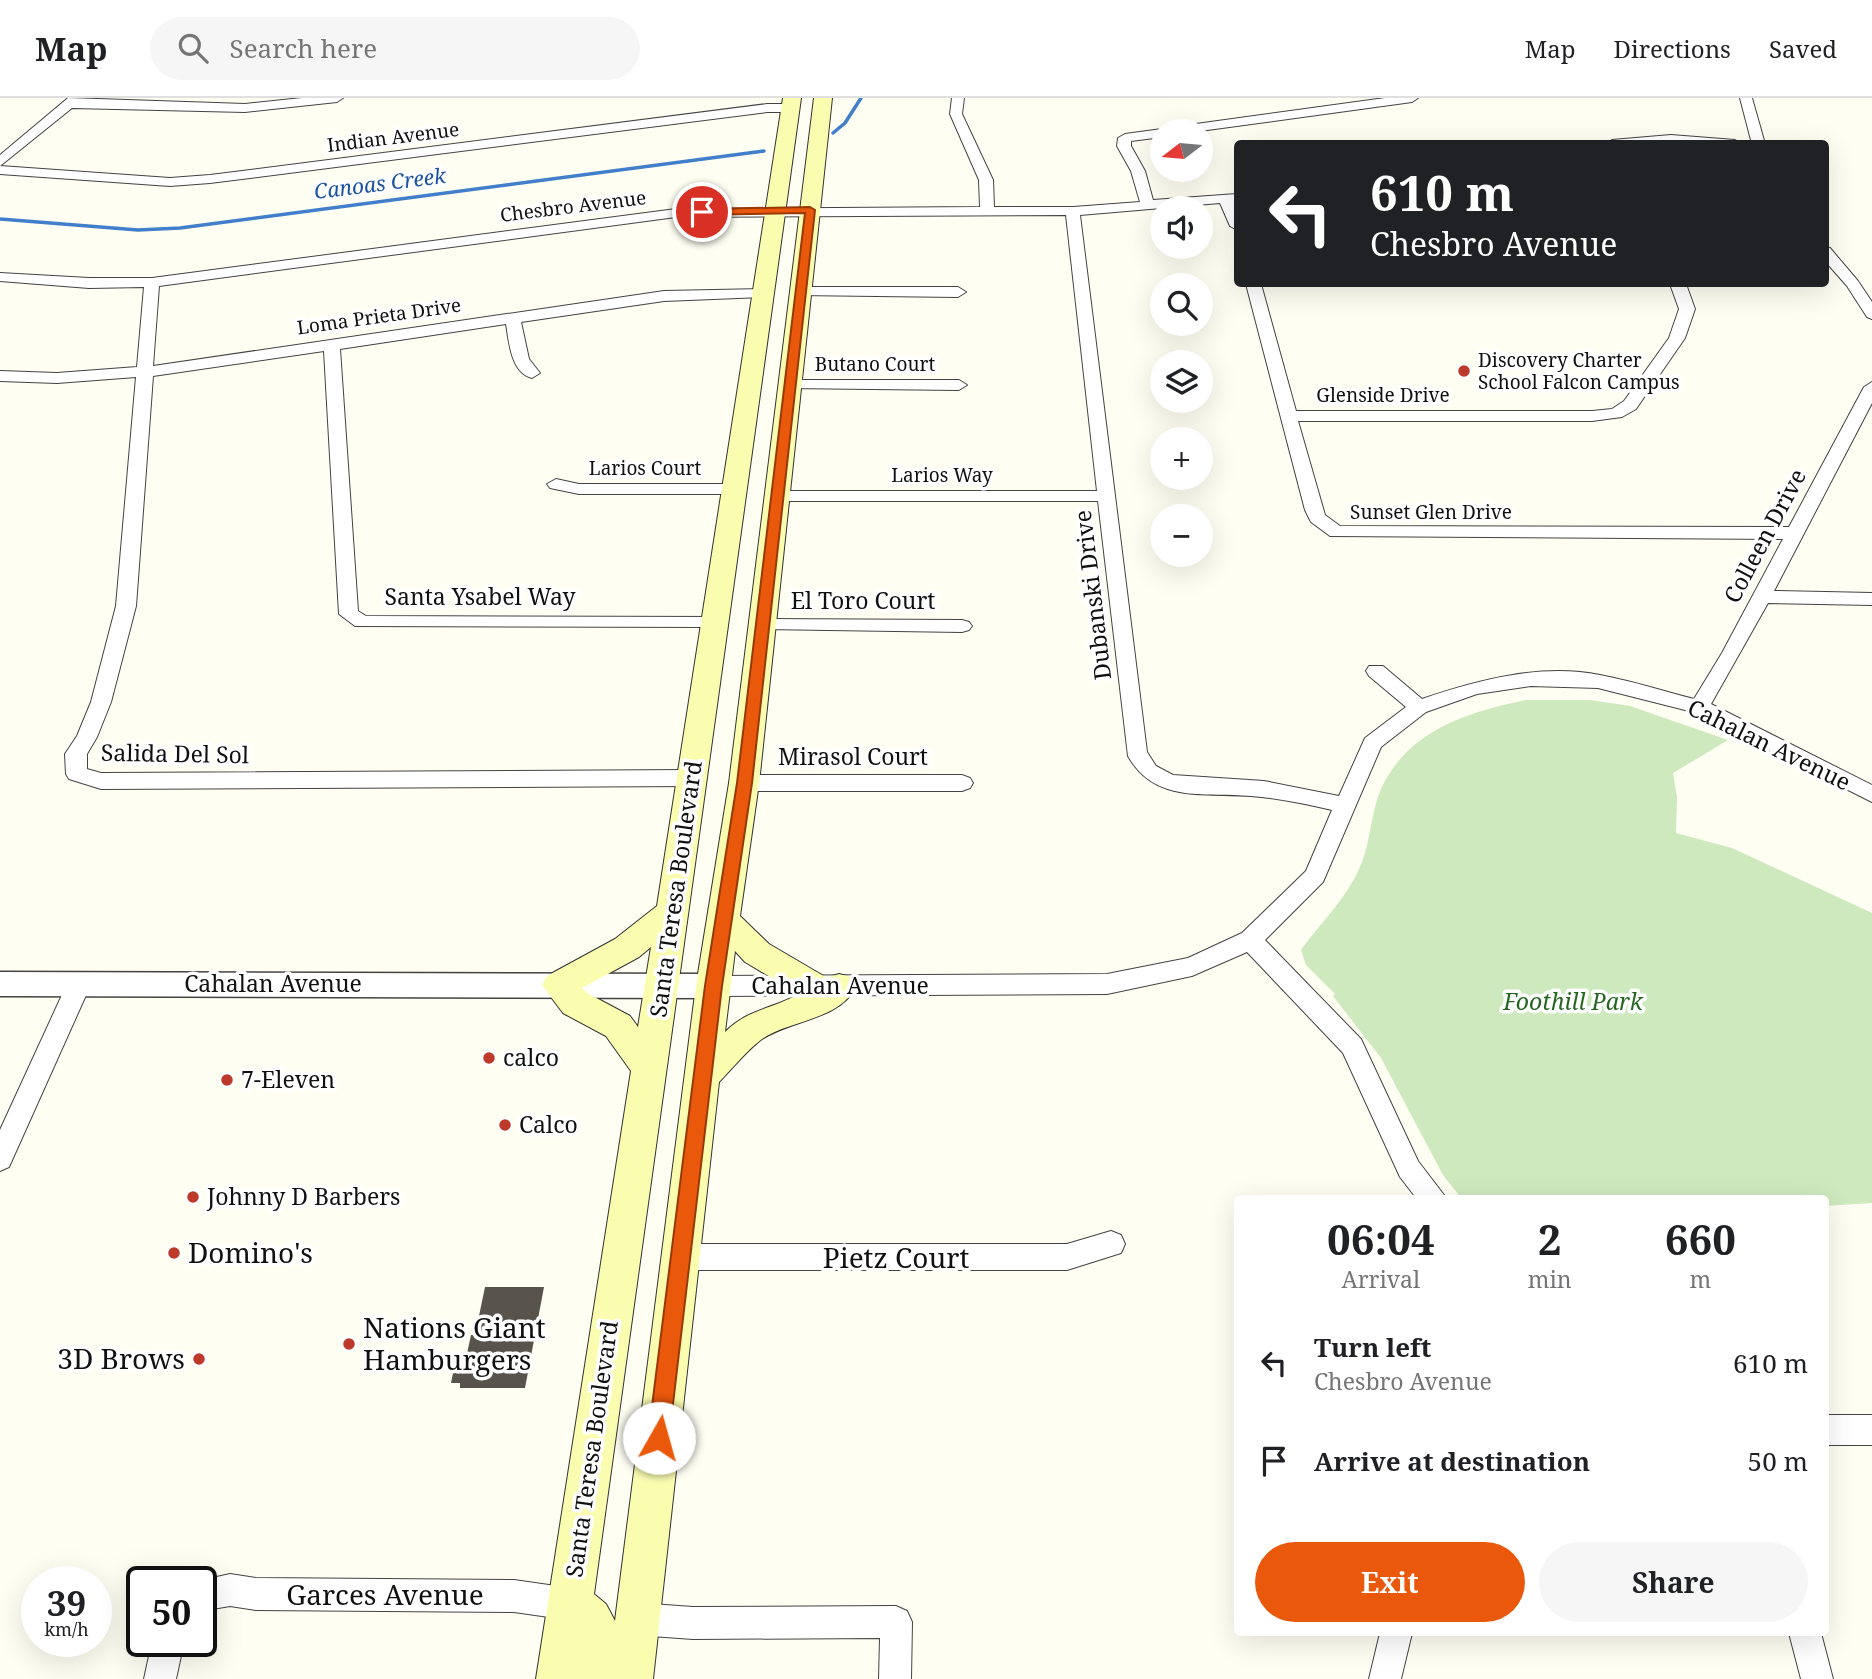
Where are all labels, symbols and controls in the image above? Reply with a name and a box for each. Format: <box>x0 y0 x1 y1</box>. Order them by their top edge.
search box <box>150 17 640 80</box>
text: Map <box>35 26 108 71</box>
icon: search <box>174 29 212 67</box>
text: Search here <box>230 30 377 66</box>
text: Map <box>1525 32 1576 65</box>
text: Directions <box>1614 32 1731 65</box>
text: Saved <box>1769 32 1837 65</box>
street label: Indian Avenue <box>326 116 460 158</box>
north arrow <box>1150 119 1213 182</box>
map controls <box>1150 119 1213 567</box>
text: 610 m <box>1370 159 1514 225</box>
water label: Canoas Creek <box>312 161 448 205</box>
icon: left <box>1255 168 1346 259</box>
pin <box>672 182 732 242</box>
street label: Chesbro Avenue <box>499 184 647 228</box>
icon: arrive <box>683 193 721 231</box>
button: sound <box>1150 196 1213 259</box>
text: Chesbro Avenue <box>1370 222 1617 265</box>
button: search <box>1150 273 1213 336</box>
street label: Loma Prieta Drive <box>295 292 463 340</box>
place label: Discovery Charter School Falcon Campus <box>1478 347 1680 395</box>
button: layers <box>1150 350 1213 413</box>
street label: Butano Court <box>815 351 935 377</box>
marker: Discovery Charter School Falcon Campus <box>1456 363 1472 379</box>
street label: Glenside Drive <box>1316 382 1450 408</box>
button: + <box>1150 427 1213 490</box>
street label: Larios Court <box>589 455 701 481</box>
street label: Larios Way <box>891 462 993 488</box>
street label: Colleen Drive <box>1715 463 1813 608</box>
street label: Sunset Glen Drive <box>1350 499 1512 525</box>
button: − <box>1150 504 1213 567</box>
street label: Dubanski Drive <box>1066 508 1118 682</box>
street label: Santa Ysabel Way <box>384 580 576 612</box>
street label: El Toro Court <box>791 584 935 616</box>
street label: Cahalan Avenue <box>1683 691 1856 797</box>
street label: Salida Del Sol <box>101 736 249 770</box>
street label: Mirasol Court <box>778 740 928 772</box>
street label: Santa Teresa Boulevard <box>641 759 709 1019</box>
street label: Cahalan Avenue <box>184 967 362 999</box>
street label: Cahalan Avenue <box>751 969 929 1001</box>
park label: Foothill Park <box>1502 985 1644 1017</box>
place label: calco <box>503 1041 559 1073</box>
marker: calco <box>481 1050 497 1066</box>
place label: 7-Eleven <box>241 1063 335 1095</box>
marker: 7-Eleven <box>219 1072 235 1088</box>
place label: Calco <box>519 1108 578 1140</box>
marker: Calco <box>497 1117 513 1133</box>
place label: Johnny D Barbers <box>206 1180 400 1212</box>
marker: Johnny D Barbers <box>185 1189 201 1205</box>
text: 06:04 <box>1327 1210 1435 1267</box>
text: 2 <box>1538 1210 1562 1267</box>
text: 660 <box>1665 1210 1736 1267</box>
place label: Domino's <box>188 1233 313 1271</box>
street label: Pietz Court <box>823 1238 969 1276</box>
marker: Domino's <box>166 1245 182 1261</box>
text: Arrival <box>1342 1263 1420 1295</box>
text: min <box>1528 1263 1572 1295</box>
text: m <box>1689 1263 1711 1295</box>
place label: Nations Giant Hamburgers <box>363 1308 546 1378</box>
street label: Santa Teresa Boulevard <box>557 1319 625 1579</box>
text: Turn left <box>1314 1329 1431 1365</box>
marker: Nations Giant Hamburgers <box>341 1336 357 1352</box>
place label: 3D Brows <box>57 1339 185 1377</box>
icon: left <box>1255 1344 1293 1382</box>
text: 610 m <box>1733 1345 1808 1381</box>
marker: 3D Brows <box>191 1351 207 1367</box>
text: Chesbro Avenue <box>1314 1365 1492 1397</box>
position arrow <box>622 1401 696 1475</box>
icon: arrive <box>1255 1442 1293 1480</box>
text: Arrive at destination <box>1314 1443 1590 1479</box>
text: 50 m <box>1748 1443 1808 1479</box>
button: Exit <box>1255 1542 1525 1622</box>
button: Share <box>1539 1542 1808 1622</box>
speed limit sign: 50 <box>126 1566 217 1657</box>
street label: Garces Avenue <box>286 1575 484 1613</box>
text: 39 <box>47 1579 86 1626</box>
text: km/h <box>44 1617 89 1641</box>

